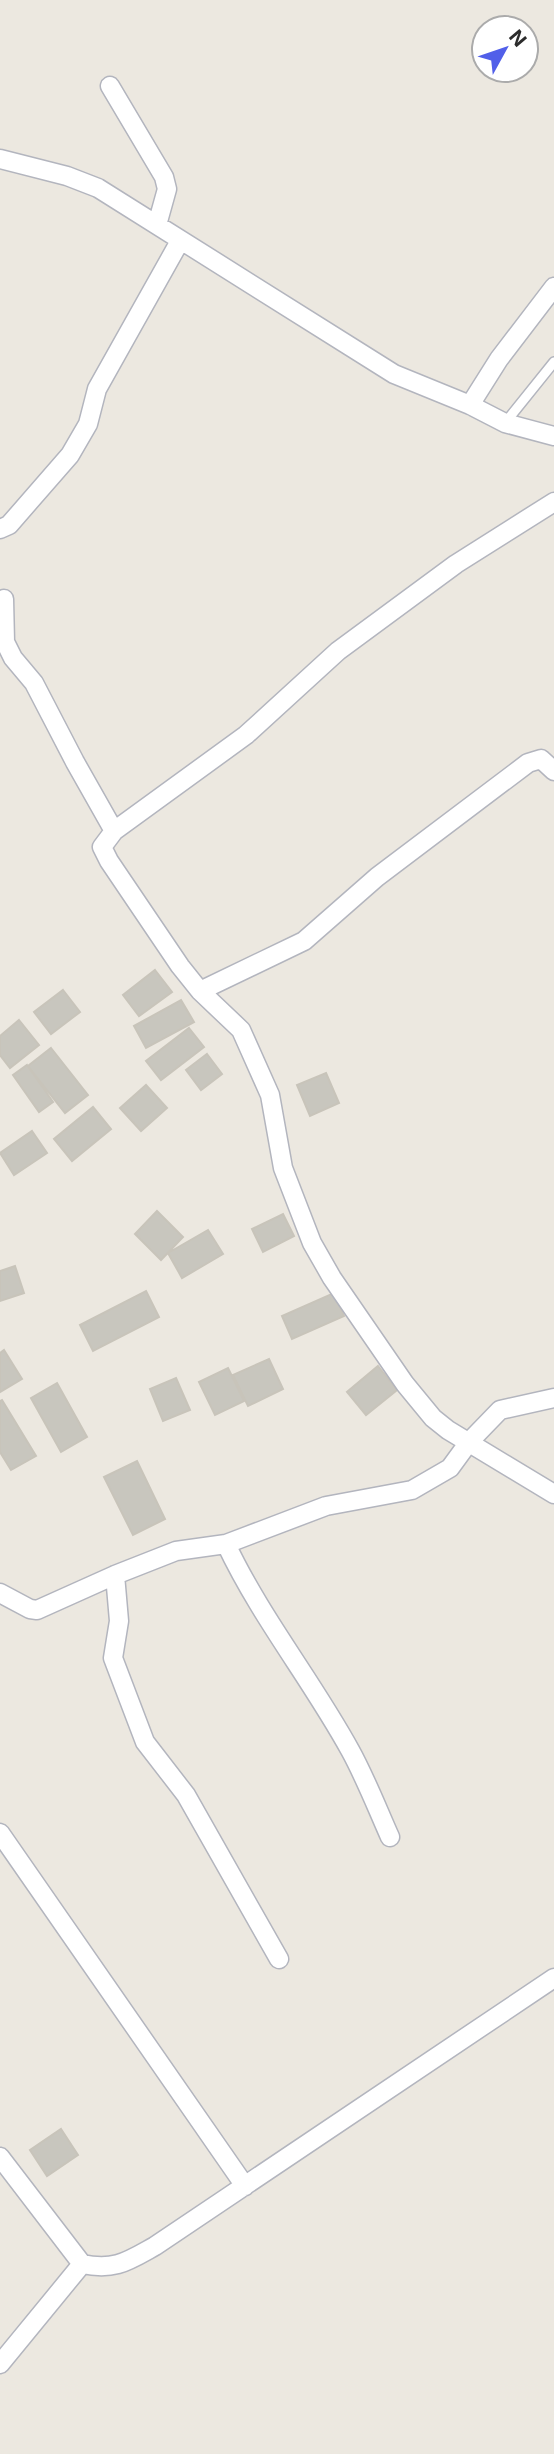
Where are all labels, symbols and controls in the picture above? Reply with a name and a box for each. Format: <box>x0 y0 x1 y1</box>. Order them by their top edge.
north arrow <box>470 14 540 84</box>
text: N <box>504 25 531 51</box>

